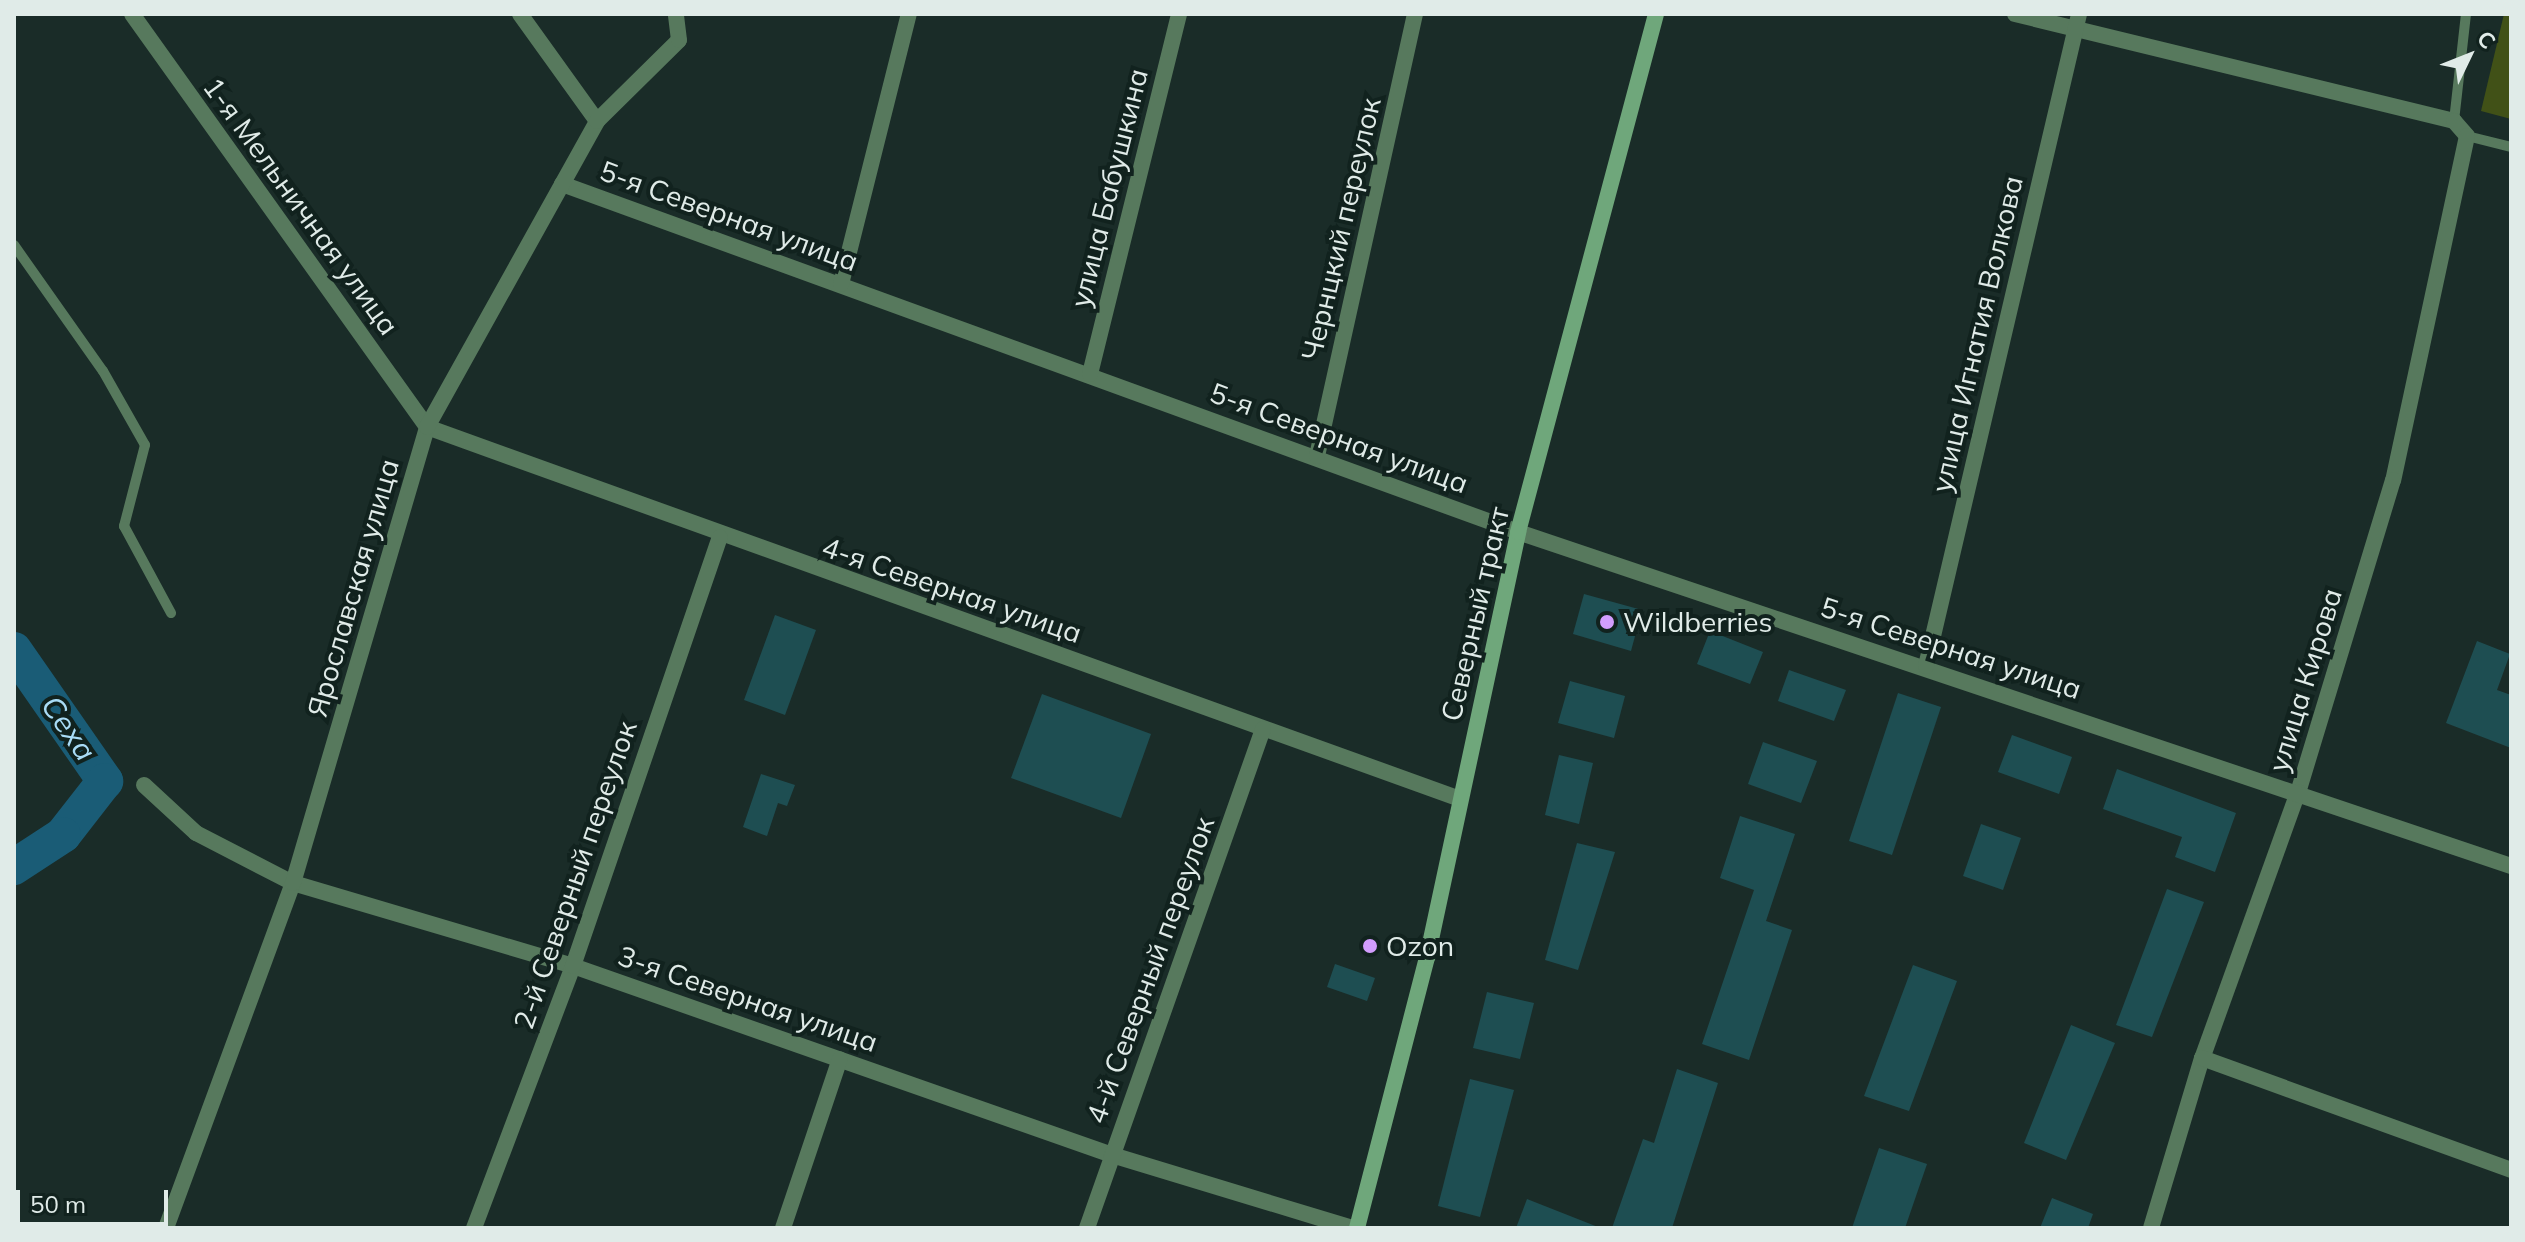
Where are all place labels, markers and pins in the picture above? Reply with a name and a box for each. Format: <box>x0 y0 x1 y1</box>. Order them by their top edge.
place label: Wildberries <box>1623 605 1772 639</box>
marker: Wildberries <box>1598 613 1616 631</box>
place label: Ozon <box>1386 929 1454 963</box>
marker: Ozon <box>1361 937 1379 955</box>

